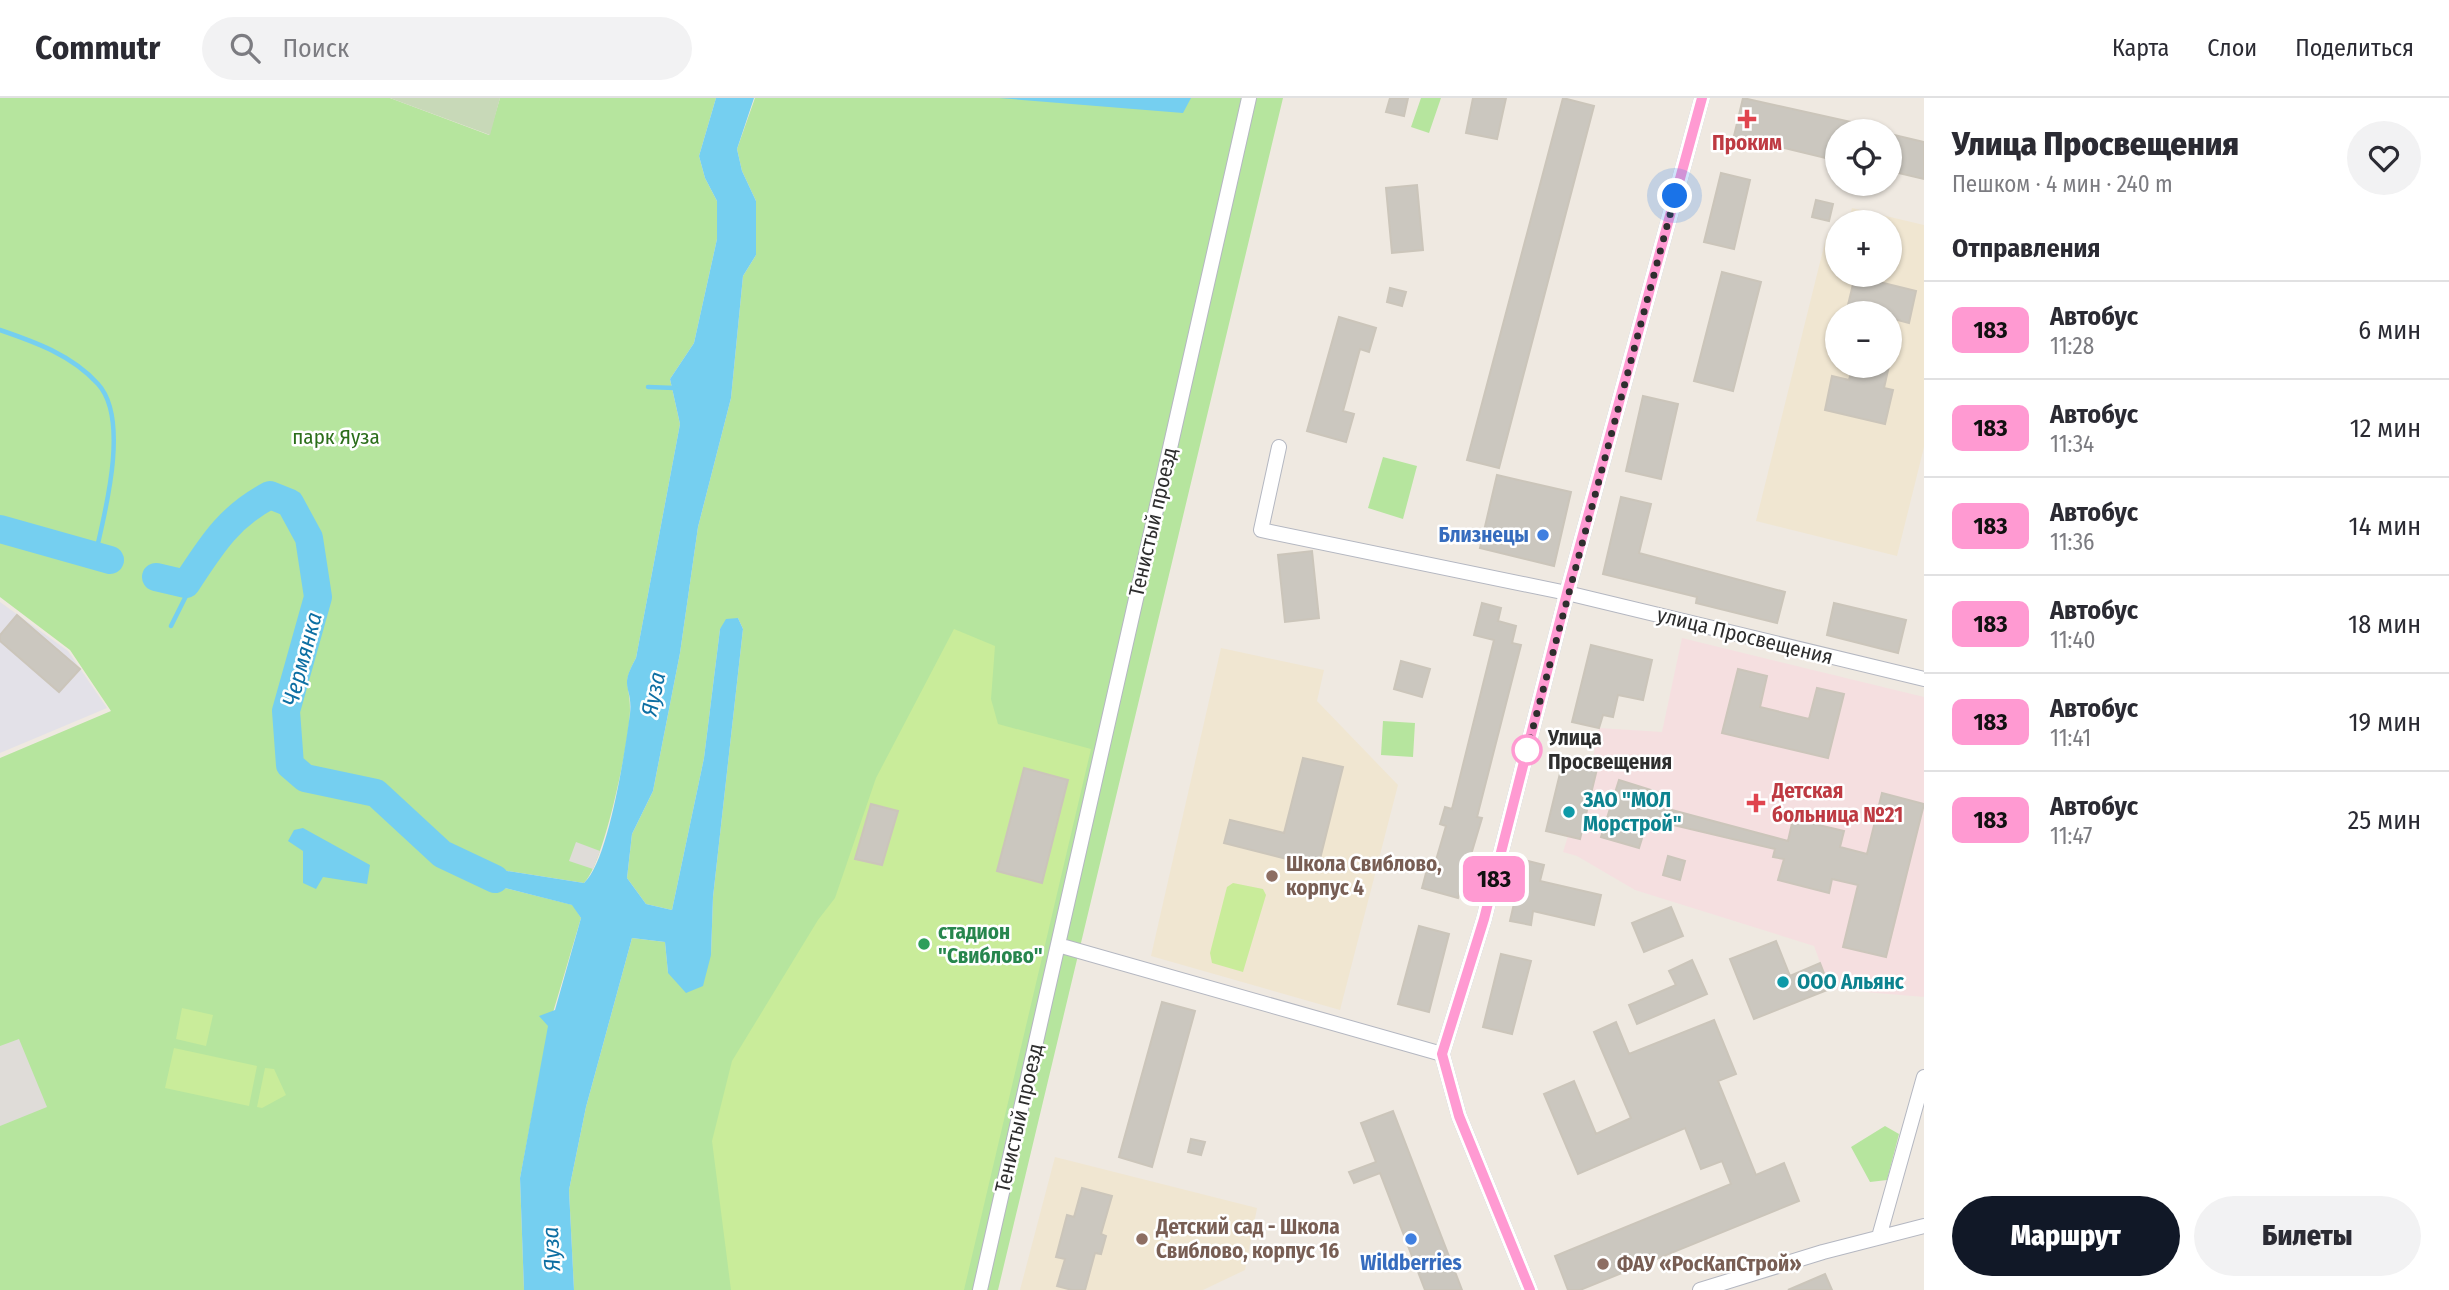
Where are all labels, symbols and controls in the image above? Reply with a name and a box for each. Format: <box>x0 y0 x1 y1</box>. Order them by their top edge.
search box <box>202 17 692 80</box>
text: Commutr <box>35 28 160 68</box>
icon: search <box>226 29 264 67</box>
text: Поиск <box>282 33 349 64</box>
text: Карта <box>2112 34 2169 62</box>
text: Слои <box>2207 34 2257 62</box>
text: Поделиться <box>2295 34 2414 62</box>
marker: Проким <box>1739 111 1755 127</box>
map controls <box>1825 119 1902 378</box>
button: locate <box>1825 119 1902 196</box>
button: heart <box>2347 121 2421 195</box>
text: Улица Просвещения <box>1952 124 2239 164</box>
place label: Проким <box>1712 130 1782 156</box>
text: Пешком · 4 мин · 240 m <box>1952 170 2173 198</box>
your location <box>1657 178 1692 213</box>
button: + <box>1825 210 1902 287</box>
text: Отправления <box>1952 233 2101 264</box>
button: − <box>1825 301 1902 378</box>
text: Автобус <box>2050 301 2138 332</box>
text: 6 мин <box>2358 315 2421 346</box>
text: 183 <box>1973 316 2008 344</box>
text: 11:28 <box>2050 332 2094 360</box>
text: Автобус <box>2050 399 2138 430</box>
text: 12 мин <box>2350 413 2421 444</box>
text: 183 <box>1973 414 2008 442</box>
park label: парк Яуза <box>292 424 380 450</box>
text: 11:34 <box>2050 430 2094 458</box>
street label: Тенистый проезд <box>1123 445 1183 599</box>
text: Автобус <box>2050 497 2138 528</box>
text: 14 мин <box>2349 511 2421 542</box>
text: 183 <box>1973 512 2008 540</box>
place label: Близнецы <box>1438 522 1529 548</box>
marker: Близнецы <box>1535 527 1551 543</box>
text: 11:36 <box>2050 528 2094 556</box>
text: Автобус <box>2050 595 2138 626</box>
street label: улица Просвещения <box>1654 602 1836 670</box>
water label: Чермянка <box>276 609 328 709</box>
text: 18 мин <box>2348 609 2421 640</box>
text: 183 <box>1973 610 2008 638</box>
text: 11:40 <box>2050 626 2096 654</box>
water label: Яуза <box>634 669 671 720</box>
text: Автобус <box>2050 693 2138 724</box>
text: 19 мин <box>2348 707 2421 738</box>
text: 183 <box>1973 708 2008 736</box>
text: 11:41 <box>2050 724 2091 752</box>
place label: Улица Просвещения <box>1547 725 1672 775</box>
marker: Улица Просвещения <box>1512 735 1542 765</box>
place label: Детская больница №21 <box>1771 778 1903 828</box>
place label: ЗАО "МОЛ Морстрой" <box>1582 787 1682 837</box>
text: Автобус <box>2050 791 2138 822</box>
marker: Детская больница №21 <box>1746 793 1766 813</box>
marker: ЗАО "МОЛ Морстрой" <box>1561 804 1577 820</box>
text: 25 мин <box>2348 805 2421 836</box>
text: 183 <box>1973 806 2008 834</box>
text: 11:47 <box>2050 822 2092 850</box>
place label: Школа Свиблово, корпус 4 <box>1286 851 1442 901</box>
line badge: 183 <box>1454 856 1534 902</box>
text: 183 <box>1477 865 1511 893</box>
marker: Школа Свиблово, корпус 4 <box>1264 868 1280 884</box>
place label: стадион "Свиблово" <box>938 919 1043 969</box>
marker: стадион "Свиблово" <box>916 936 932 952</box>
place label: ООО Альянс <box>1797 969 1905 995</box>
marker: ООО Альянс <box>1775 974 1791 990</box>
street label: Тенистый проезд <box>989 1041 1049 1195</box>
button: Маршрут <box>1952 1196 2180 1276</box>
button: Билеты <box>2194 1196 2421 1276</box>
place label: Детский сад - Школа Свиблово, корпус 16 <box>1155 1214 1340 1264</box>
water label: Яуза <box>536 1226 566 1273</box>
marker: Детский сад - Школа Свиблово, корпус 16 <box>1134 1231 1150 1247</box>
marker: Wildberries <box>1403 1231 1419 1247</box>
place label: Wildberries <box>1360 1250 1462 1276</box>
place label: ФАУ «РосКапСтрой» <box>1617 1251 1802 1277</box>
marker: ФАУ «РосКапСтрой» <box>1595 1256 1611 1272</box>

